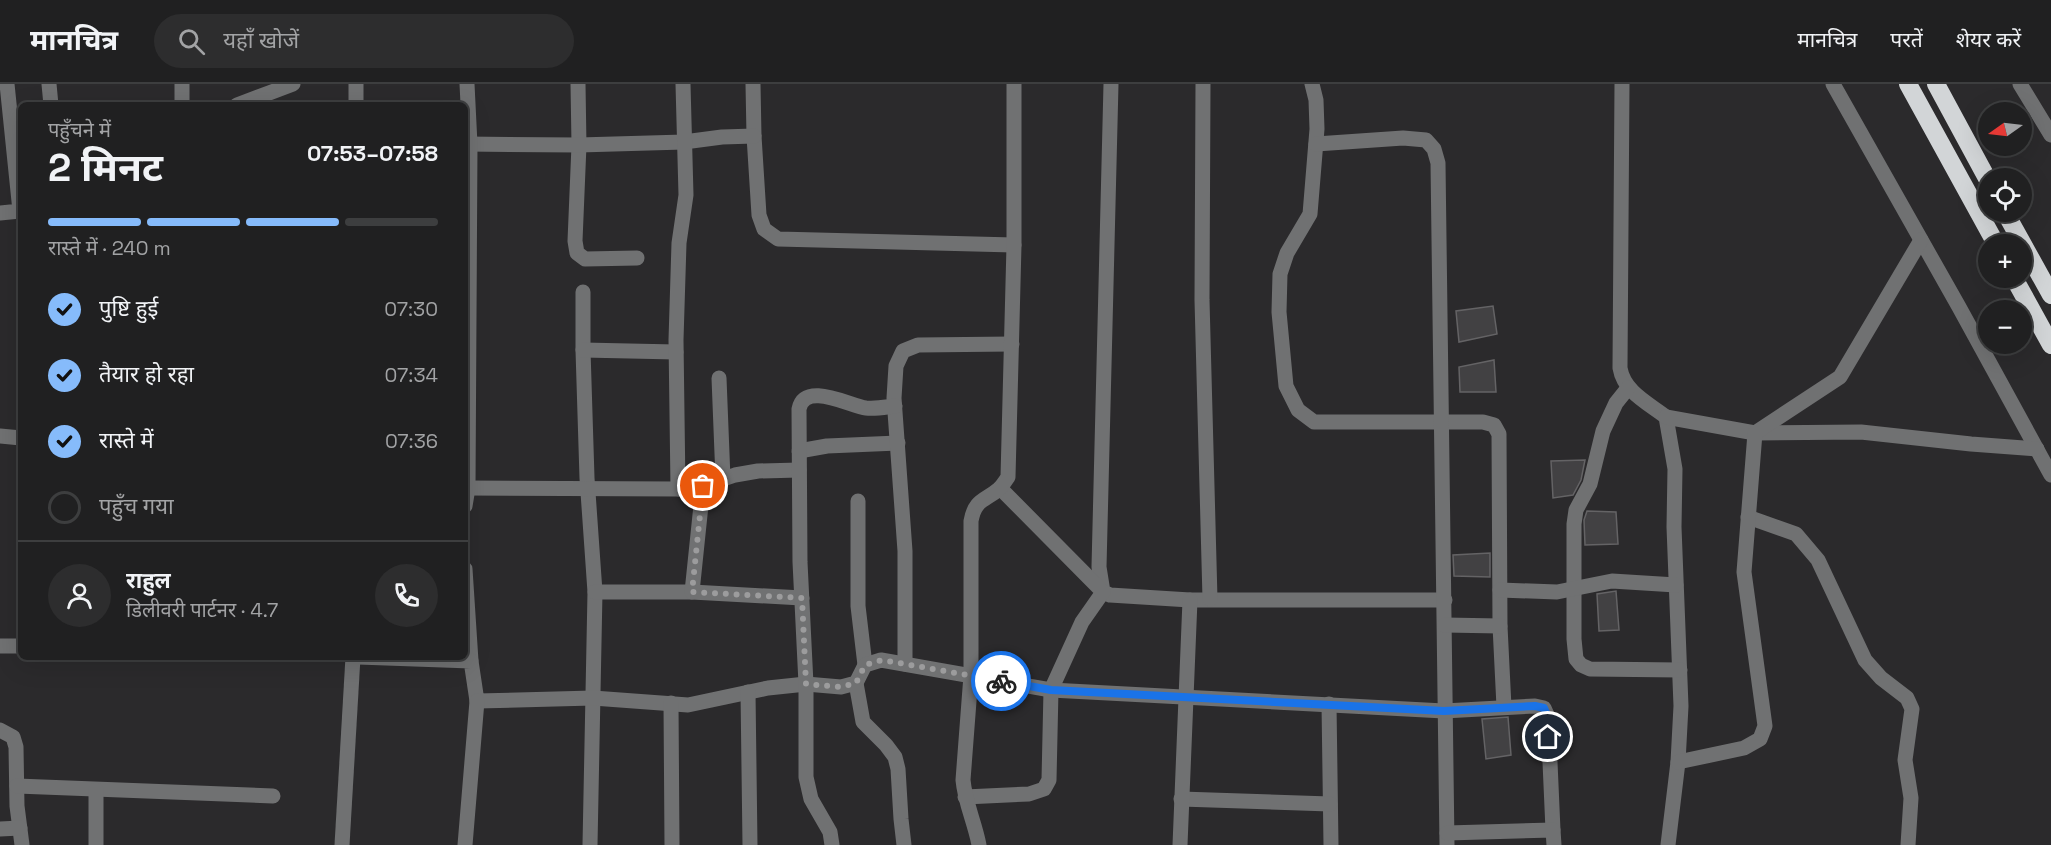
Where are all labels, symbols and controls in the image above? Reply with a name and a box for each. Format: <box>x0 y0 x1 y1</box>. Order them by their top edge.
search box <box>154 14 574 68</box>
text: मानचित्र <box>30 22 118 58</box>
icon: search <box>175 25 208 58</box>
text: यहाँ खोजें <box>223 26 299 54</box>
text: मानचित्र <box>1797 26 1857 53</box>
text: परतें <box>1890 26 1923 53</box>
text: शेयर करें <box>1956 26 2021 53</box>
north arrow <box>1978 102 2032 156</box>
map controls <box>1978 102 2032 354</box>
text: पहुँचने में <box>48 117 111 143</box>
text: 07:53–07:58 <box>307 139 438 167</box>
text: 2 मिनट <box>48 143 163 192</box>
button: locate <box>1978 168 2032 222</box>
button: + <box>1978 234 2032 288</box>
text: रास्ते में · 240 m <box>48 235 171 261</box>
icon: check <box>48 293 81 326</box>
text: पुष्टि हुई <box>99 294 158 322</box>
text: 07:30 <box>384 296 438 322</box>
button: − <box>1978 300 2032 354</box>
icon: check <box>48 359 81 392</box>
text: तैयार हो रहा <box>99 360 194 388</box>
text: 07:34 <box>385 362 438 388</box>
icon: check <box>48 425 81 458</box>
text: रास्ते में <box>99 426 154 454</box>
text: 07:36 <box>385 428 438 454</box>
pin <box>677 460 728 511</box>
icon: bag <box>686 469 719 502</box>
text: पहुँच गया <box>99 492 174 520</box>
button: person <box>48 564 111 627</box>
button: phone <box>375 564 438 627</box>
text: राहुल <box>126 566 171 594</box>
text: डिलीवरी पार्टनर · 4.7 <box>126 597 278 623</box>
courier <box>971 651 1031 711</box>
icon: bike <box>985 665 1018 698</box>
pin <box>1522 711 1573 762</box>
icon: home <box>1531 720 1564 753</box>

